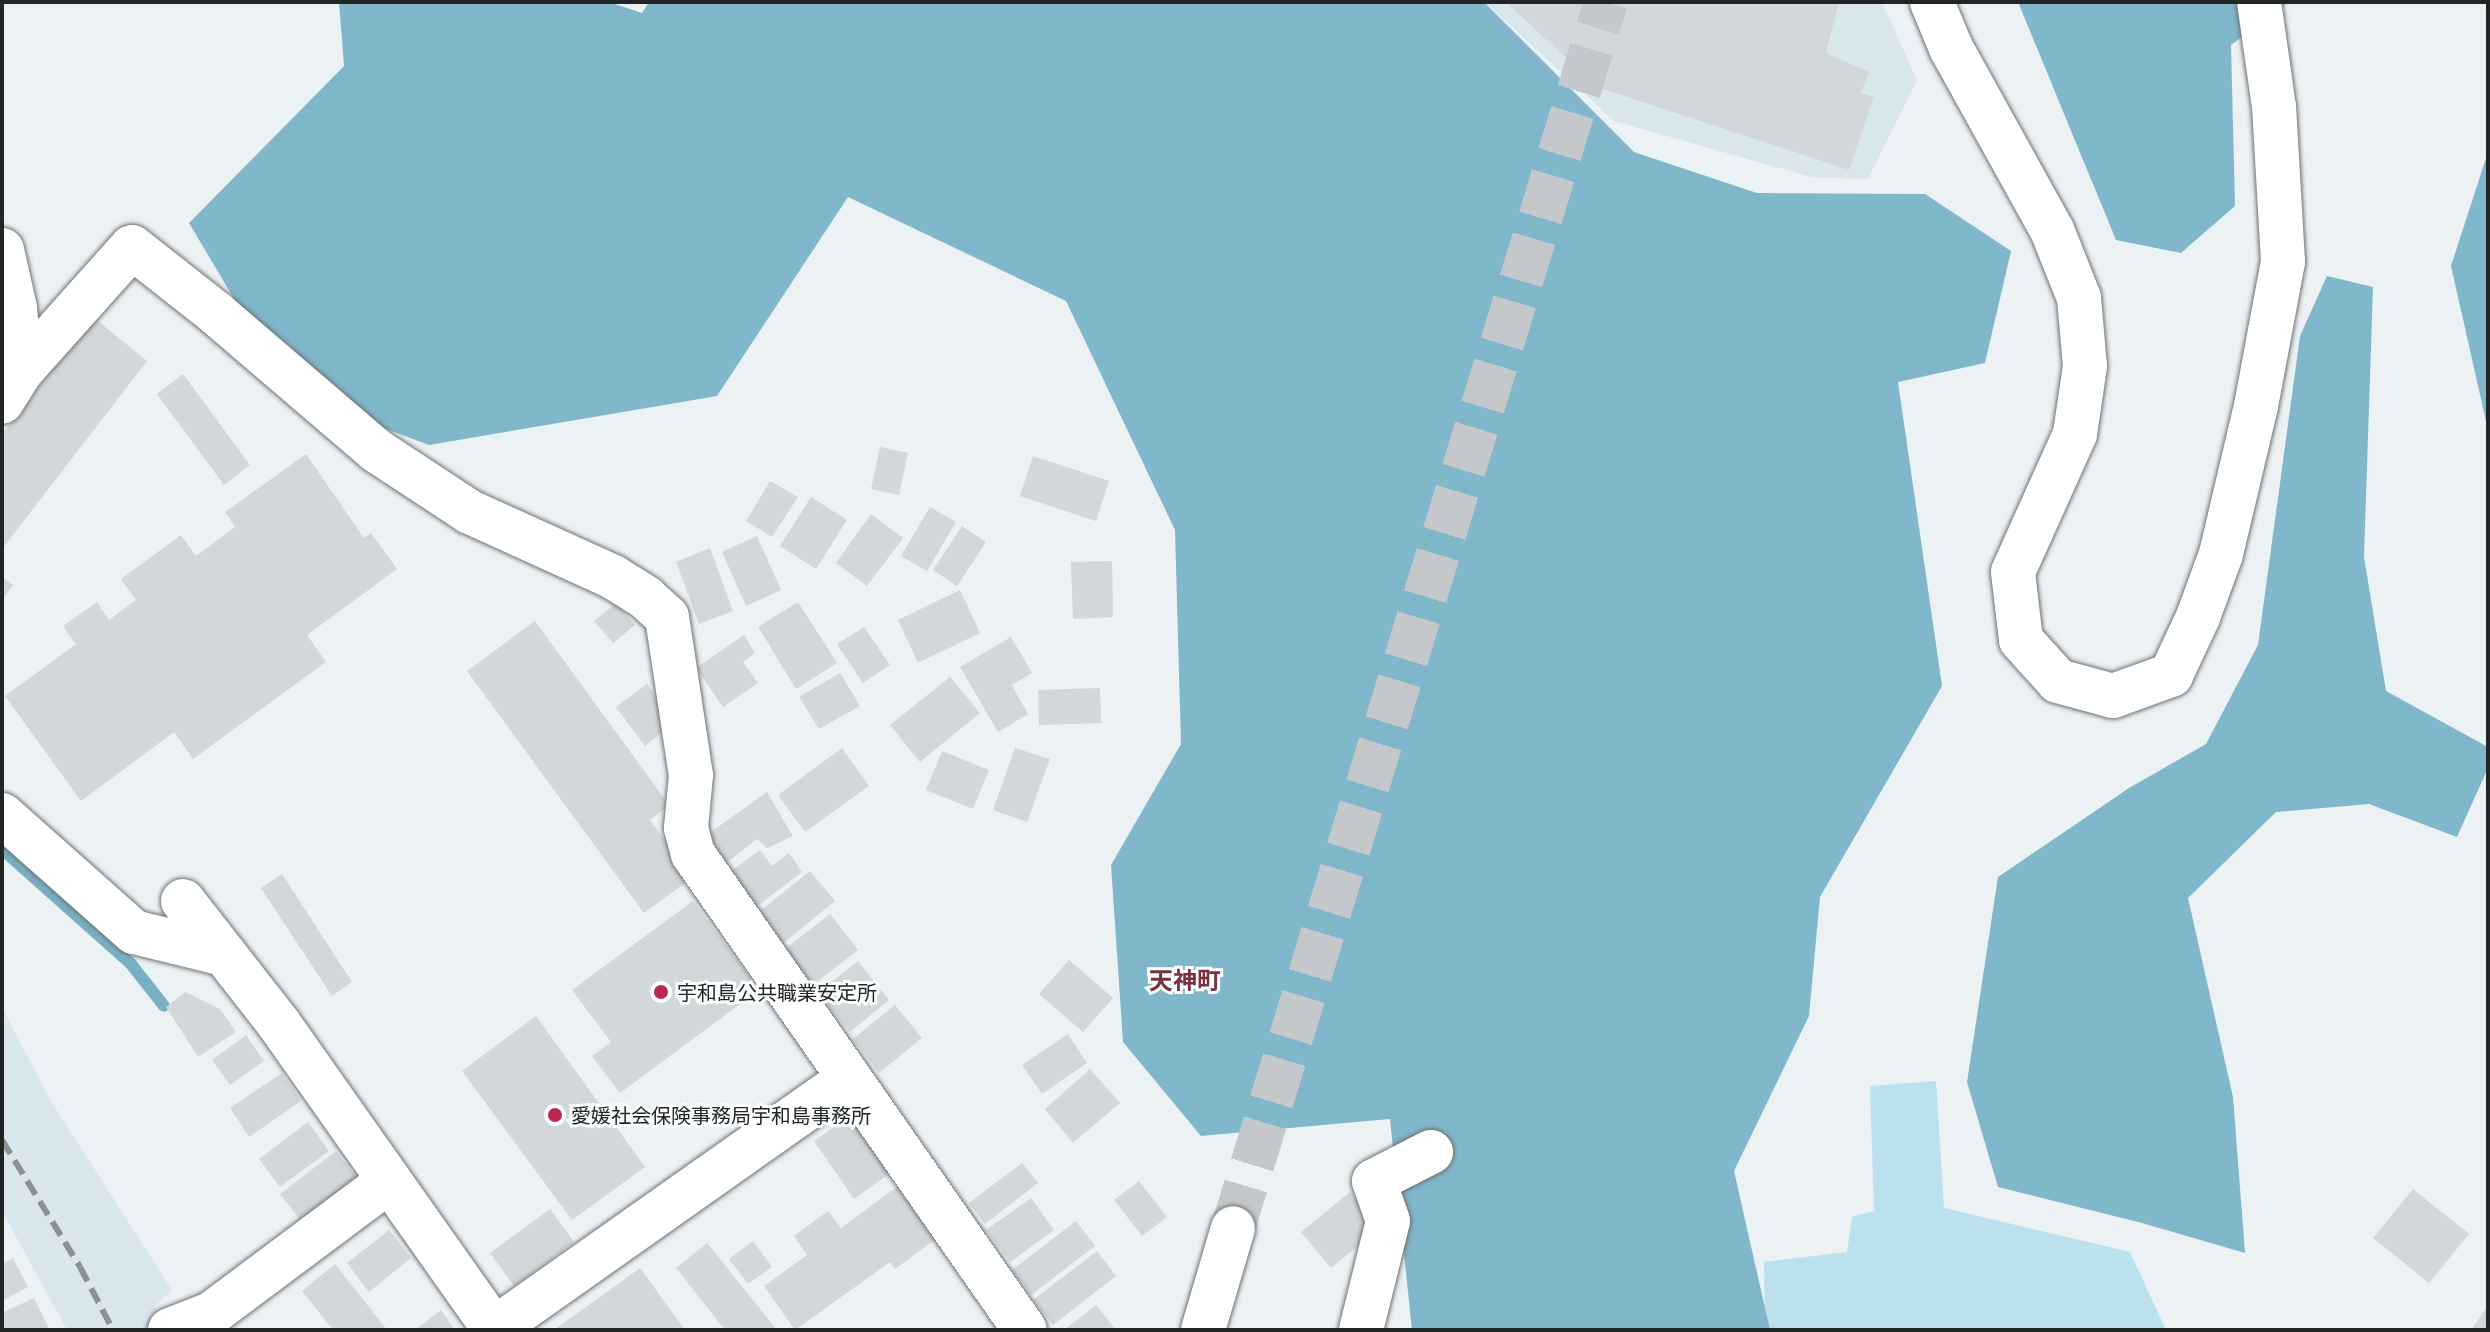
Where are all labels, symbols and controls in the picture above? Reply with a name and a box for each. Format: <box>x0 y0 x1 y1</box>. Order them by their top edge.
district label: 天神町 <box>1149 966 1221 994</box>
place label: 宇和島公共職業安定所 <box>677 980 877 1004</box>
marker: 宇和島公共職業安定所 <box>652 983 670 1001</box>
place label: 愛媛社会保険事務局宇和島事務所 <box>571 1103 871 1127</box>
marker: 愛媛社会保険事務局宇和島事務所 <box>546 1106 564 1124</box>

